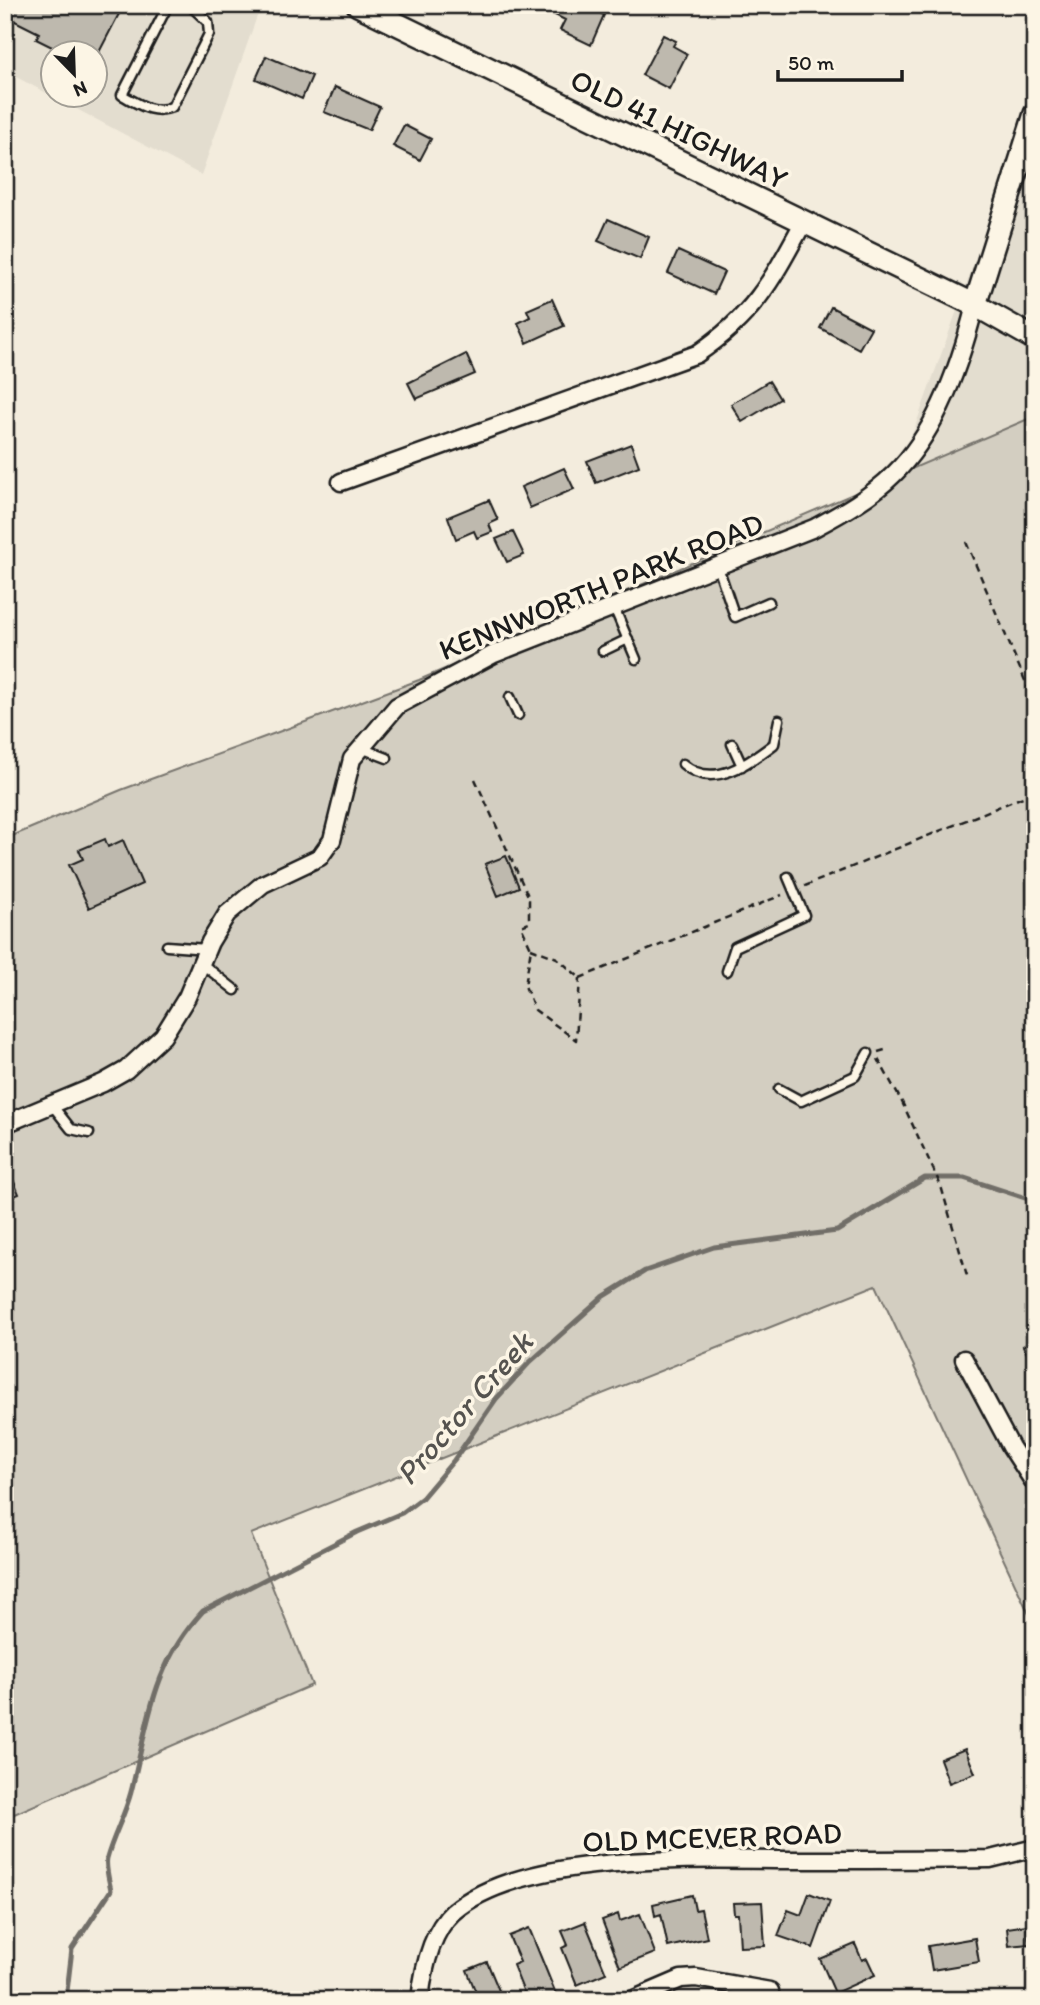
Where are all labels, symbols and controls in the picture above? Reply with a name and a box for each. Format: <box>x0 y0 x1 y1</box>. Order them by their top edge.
north arrow <box>38 38 108 108</box>
scale bar <box>778 38 902 82</box>
text: 50 m <box>788 50 835 75</box>
street label: OLD 41 HIGHWAY <box>565 60 793 198</box>
text: N <box>70 76 91 102</box>
street label: KENNWORTH PARK ROAD <box>433 504 769 668</box>
water label: Proctor Creek <box>387 1323 542 1492</box>
street label: OLD MCEVER ROAD <box>582 1814 842 1860</box>

